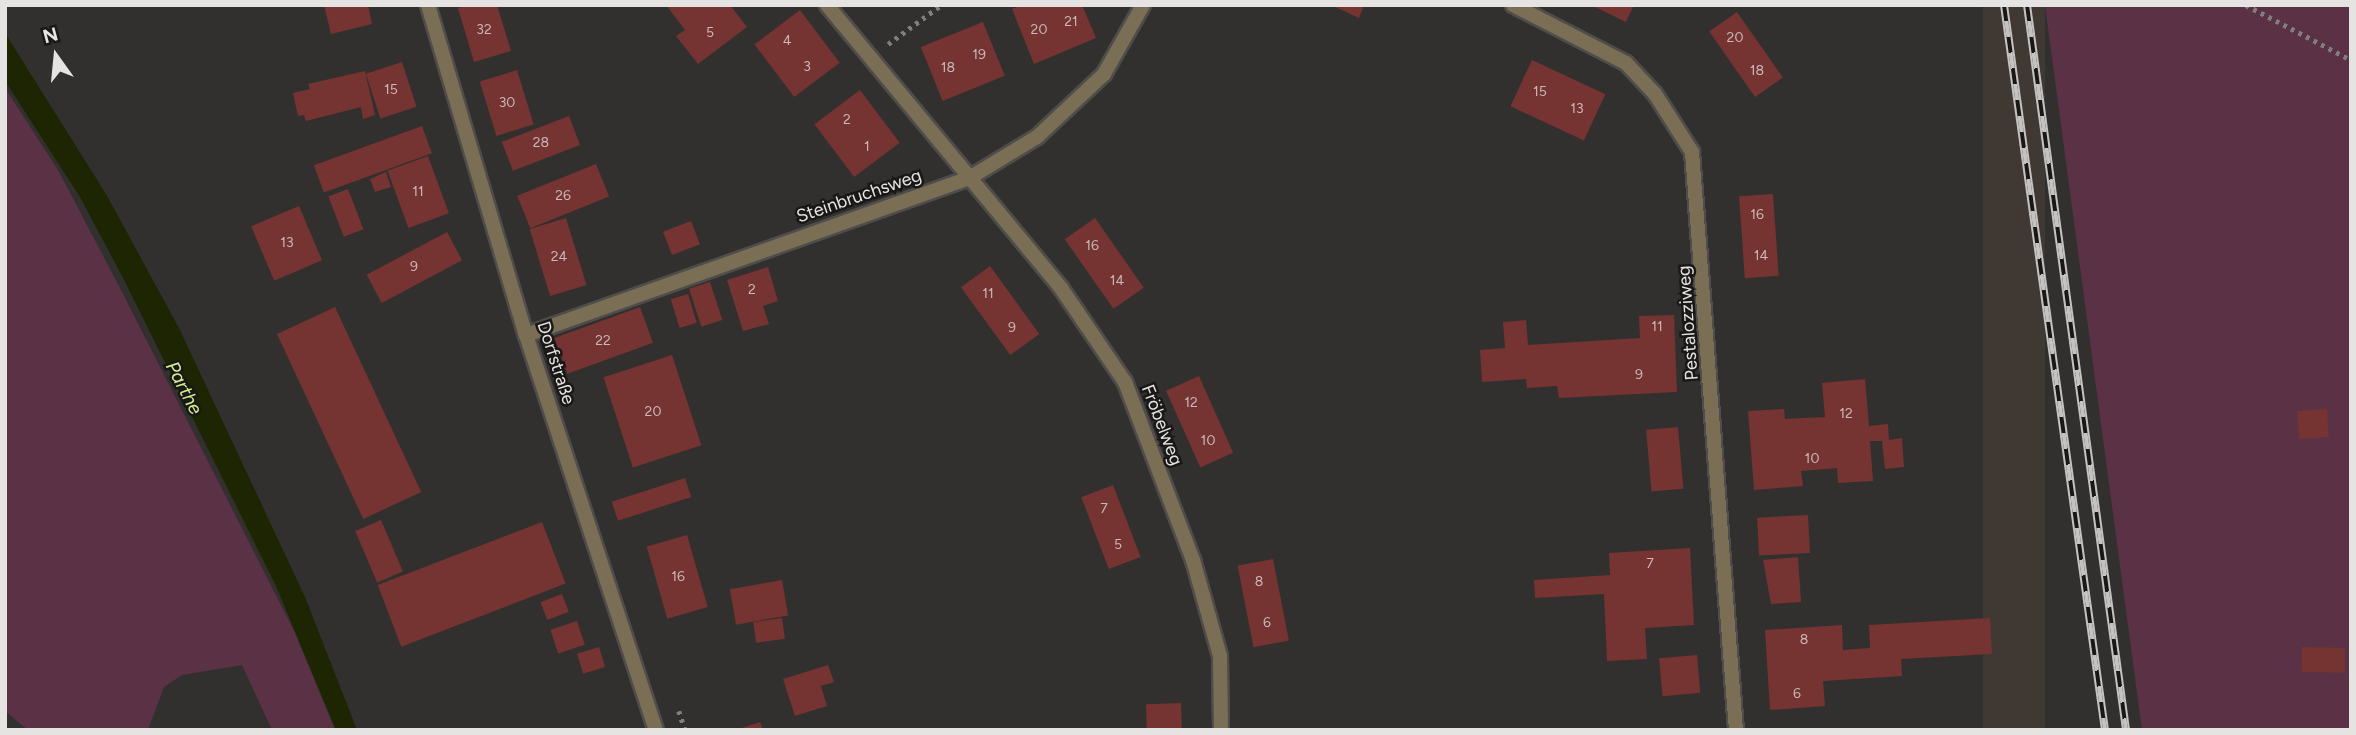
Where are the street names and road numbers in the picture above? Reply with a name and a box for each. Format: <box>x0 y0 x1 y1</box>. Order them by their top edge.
street label: Steinbruchsweg <box>794 164 924 228</box>
street label: Pestalozziweg <box>1673 265 1703 381</box>
street label: Dorfstraße <box>532 319 580 407</box>
street label: Fröbelweg <box>1137 382 1187 468</box>

